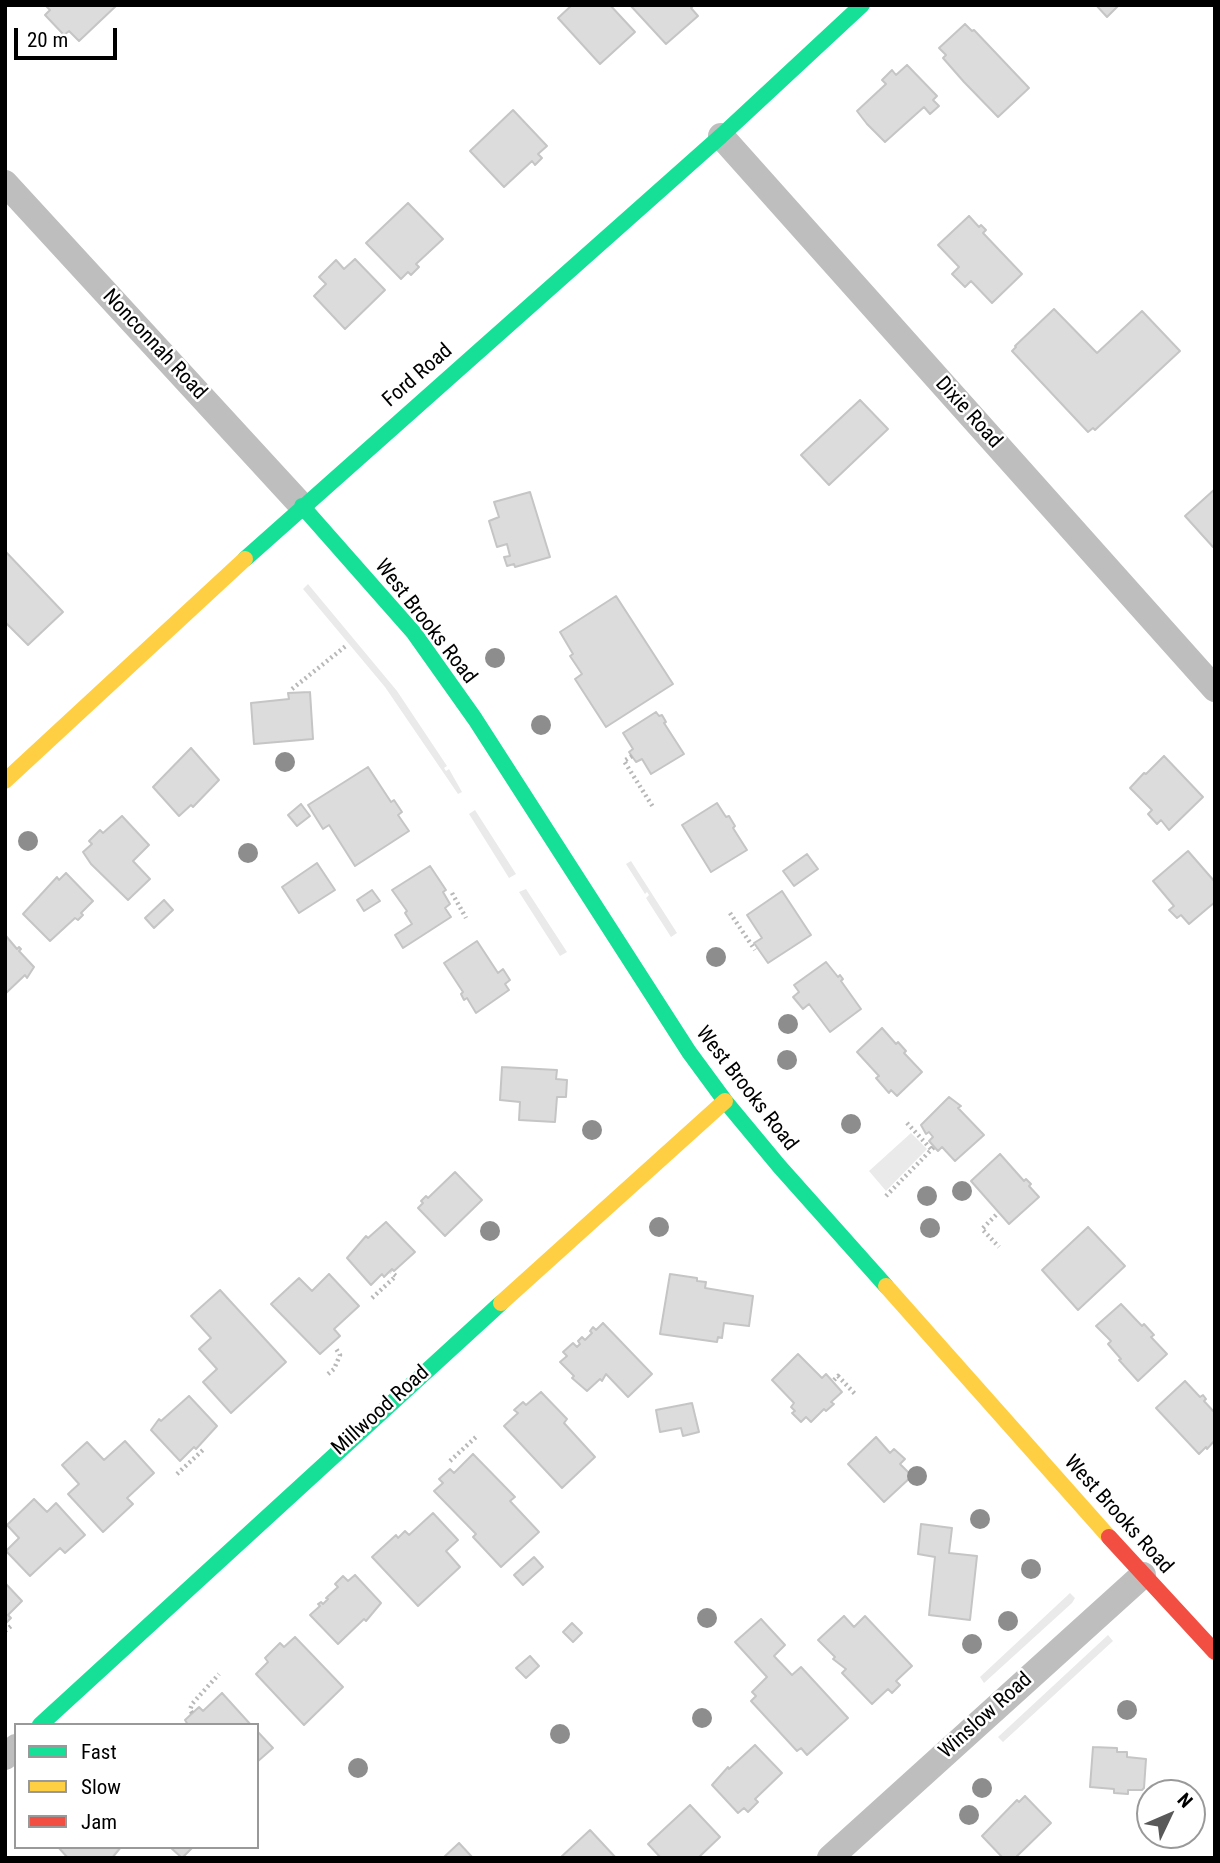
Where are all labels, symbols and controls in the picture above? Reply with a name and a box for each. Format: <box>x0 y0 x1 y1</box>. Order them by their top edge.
scale bar <box>18 14 121 58</box>
text: 20 m <box>27 28 68 52</box>
street label: Nonconnah Road <box>97 285 211 405</box>
street label: Ford Road <box>378 339 458 413</box>
street label: Dixie Road <box>929 372 1007 454</box>
street label: West Brooks Road <box>369 555 481 689</box>
street label: West Brooks Road <box>690 1022 802 1156</box>
street label: Millwood Road <box>327 1361 435 1461</box>
street label: West Brooks Road <box>1058 1450 1178 1580</box>
street label: Winslow Road <box>934 1668 1038 1764</box>
legend <box>14 1723 259 1849</box>
text: Fast <box>81 1740 117 1764</box>
text: Slow <box>81 1775 121 1799</box>
north arrow <box>1136 1779 1206 1849</box>
text: N <box>1173 1788 1197 1813</box>
text: Jam <box>81 1810 117 1834</box>

